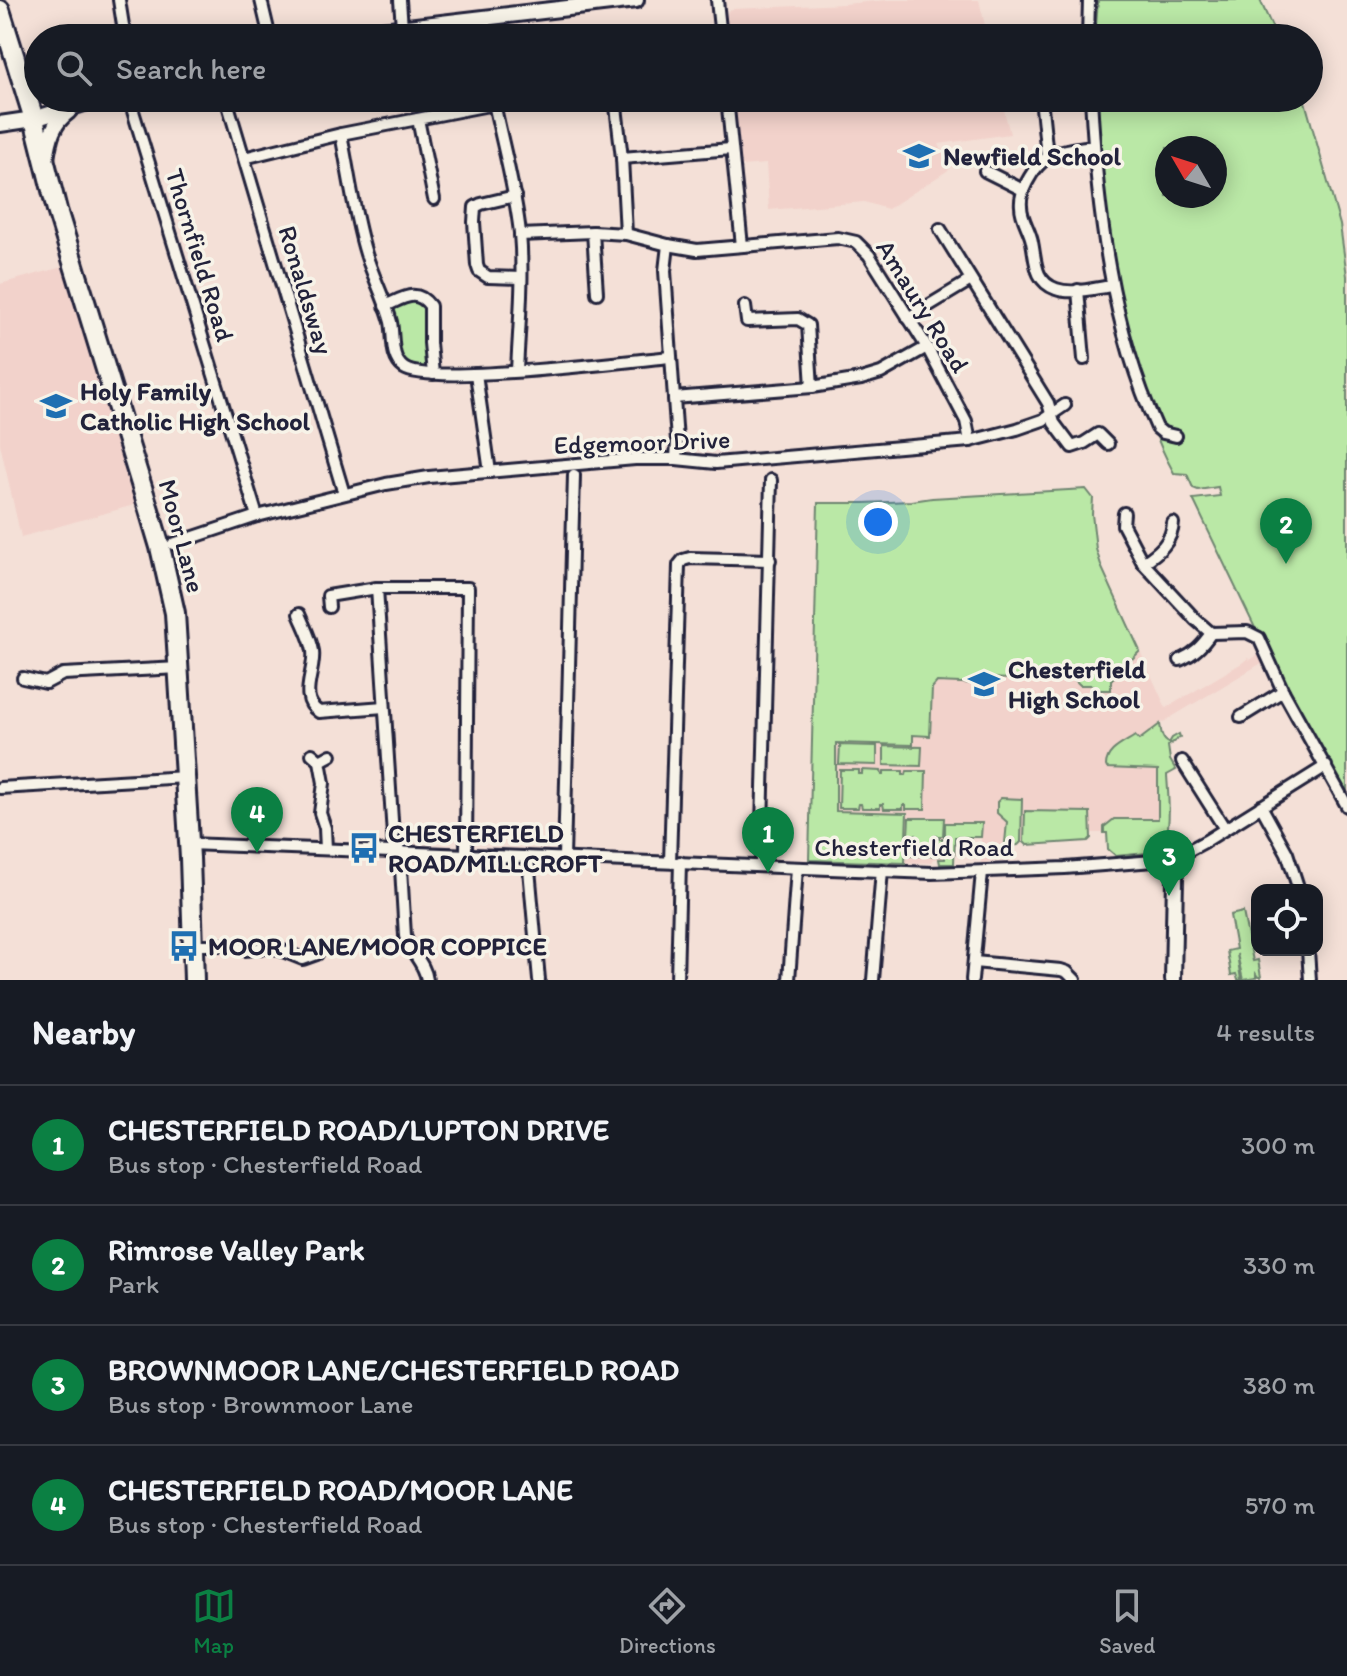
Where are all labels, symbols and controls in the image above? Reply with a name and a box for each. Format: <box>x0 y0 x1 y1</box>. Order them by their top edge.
search box <box>24 24 1323 112</box>
icon: search <box>52 46 96 90</box>
text: Search here <box>116 50 266 87</box>
north arrow <box>1155 136 1227 208</box>
school or university icon: Newfield School <box>902 139 936 173</box>
place label: Newfield School <box>943 140 1121 172</box>
street label: Thornfield Road <box>159 165 241 345</box>
street label: Ronaldsway <box>271 222 341 358</box>
street label: Amaury Road <box>869 233 977 379</box>
place label: Holy Family Catholic High School <box>80 375 311 437</box>
school or university icon: Holy Family Catholic High School <box>39 389 73 423</box>
street label: Edgemoor Drive <box>553 423 731 461</box>
street label: Moor Lane <box>152 476 212 596</box>
pin: 2 <box>1260 498 1312 564</box>
your location <box>858 502 898 542</box>
place label: Chesterfield High School <box>1008 653 1147 715</box>
school or university icon: Chesterfield High School <box>967 667 1001 701</box>
pin: 4 <box>231 787 283 853</box>
pin: 1 <box>742 807 794 873</box>
place label: CHESTERFIELD ROAD/MILLCROFT <box>388 817 603 879</box>
pin: 3 <box>1143 830 1195 896</box>
bus stop icon: CHESTERFIELD ROAD/MILLCROFT <box>347 831 381 865</box>
street label: Chesterfield Road <box>814 831 1014 863</box>
map controls <box>1251 884 1323 956</box>
button: locate <box>1251 884 1323 956</box>
bus stop icon: MOOR LANE/MOOR COPPICE <box>167 929 201 963</box>
place label: MOOR LANE/MOOR COPPICE <box>208 930 547 962</box>
text: Nearby <box>32 1012 135 1053</box>
text: 4 results <box>1216 1016 1315 1048</box>
text: CHESTERFIELD ROAD/LUPTON DRIVE <box>108 1111 609 1148</box>
text: 1 <box>52 1129 64 1161</box>
text: 300 m <box>1241 1129 1315 1161</box>
text: Bus stop · Chesterfield Road <box>108 1148 422 1180</box>
text: Rimrose Valley Park <box>108 1231 364 1268</box>
text: 2 <box>51 1249 65 1281</box>
text: 330 m <box>1243 1249 1315 1281</box>
text: Park <box>108 1268 159 1300</box>
text: BROWNMOOR LANE/CHESTERFIELD ROAD <box>108 1351 679 1388</box>
text: 3 <box>51 1369 65 1401</box>
text: 380 m <box>1243 1369 1315 1401</box>
text: Bus stop · Brownmoor Lane <box>108 1388 413 1420</box>
text: CHESTERFIELD ROAD/MOOR LANE <box>108 1471 573 1508</box>
text: 4 <box>50 1489 66 1521</box>
text: 570 m <box>1245 1489 1315 1521</box>
text: Bus stop · Chesterfield Road <box>108 1508 422 1540</box>
tab: Map <box>192 1584 236 1659</box>
tab: Directions <box>619 1584 716 1659</box>
tab: Saved <box>1099 1584 1155 1659</box>

